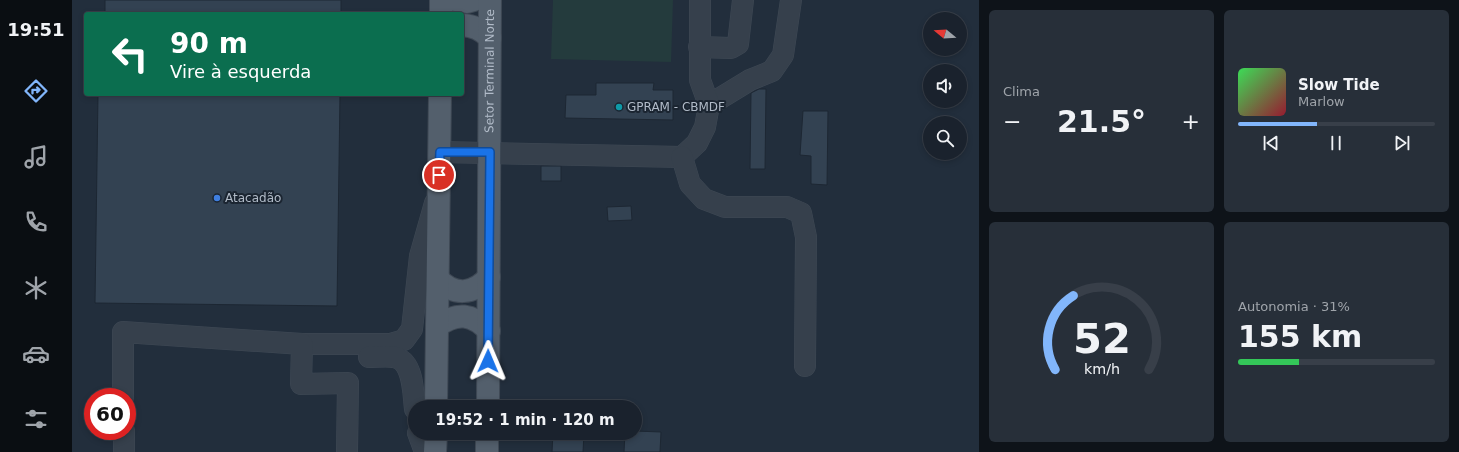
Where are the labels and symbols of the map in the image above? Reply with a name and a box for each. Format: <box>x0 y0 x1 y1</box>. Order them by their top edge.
street label: Setor Terminal Norte <box>482 9 497 133</box>
north arrow <box>923 12 967 56</box>
place label: GPRAM - CBMDF <box>627 100 725 114</box>
marker: GPRAM - CBMDF <box>614 102 624 112</box>
pin <box>422 158 456 192</box>
place label: Atacadão <box>225 191 281 205</box>
marker: Atacadão <box>212 193 222 203</box>
position arrow <box>467 340 509 382</box>
speed limit sign: 60 <box>84 388 136 440</box>

